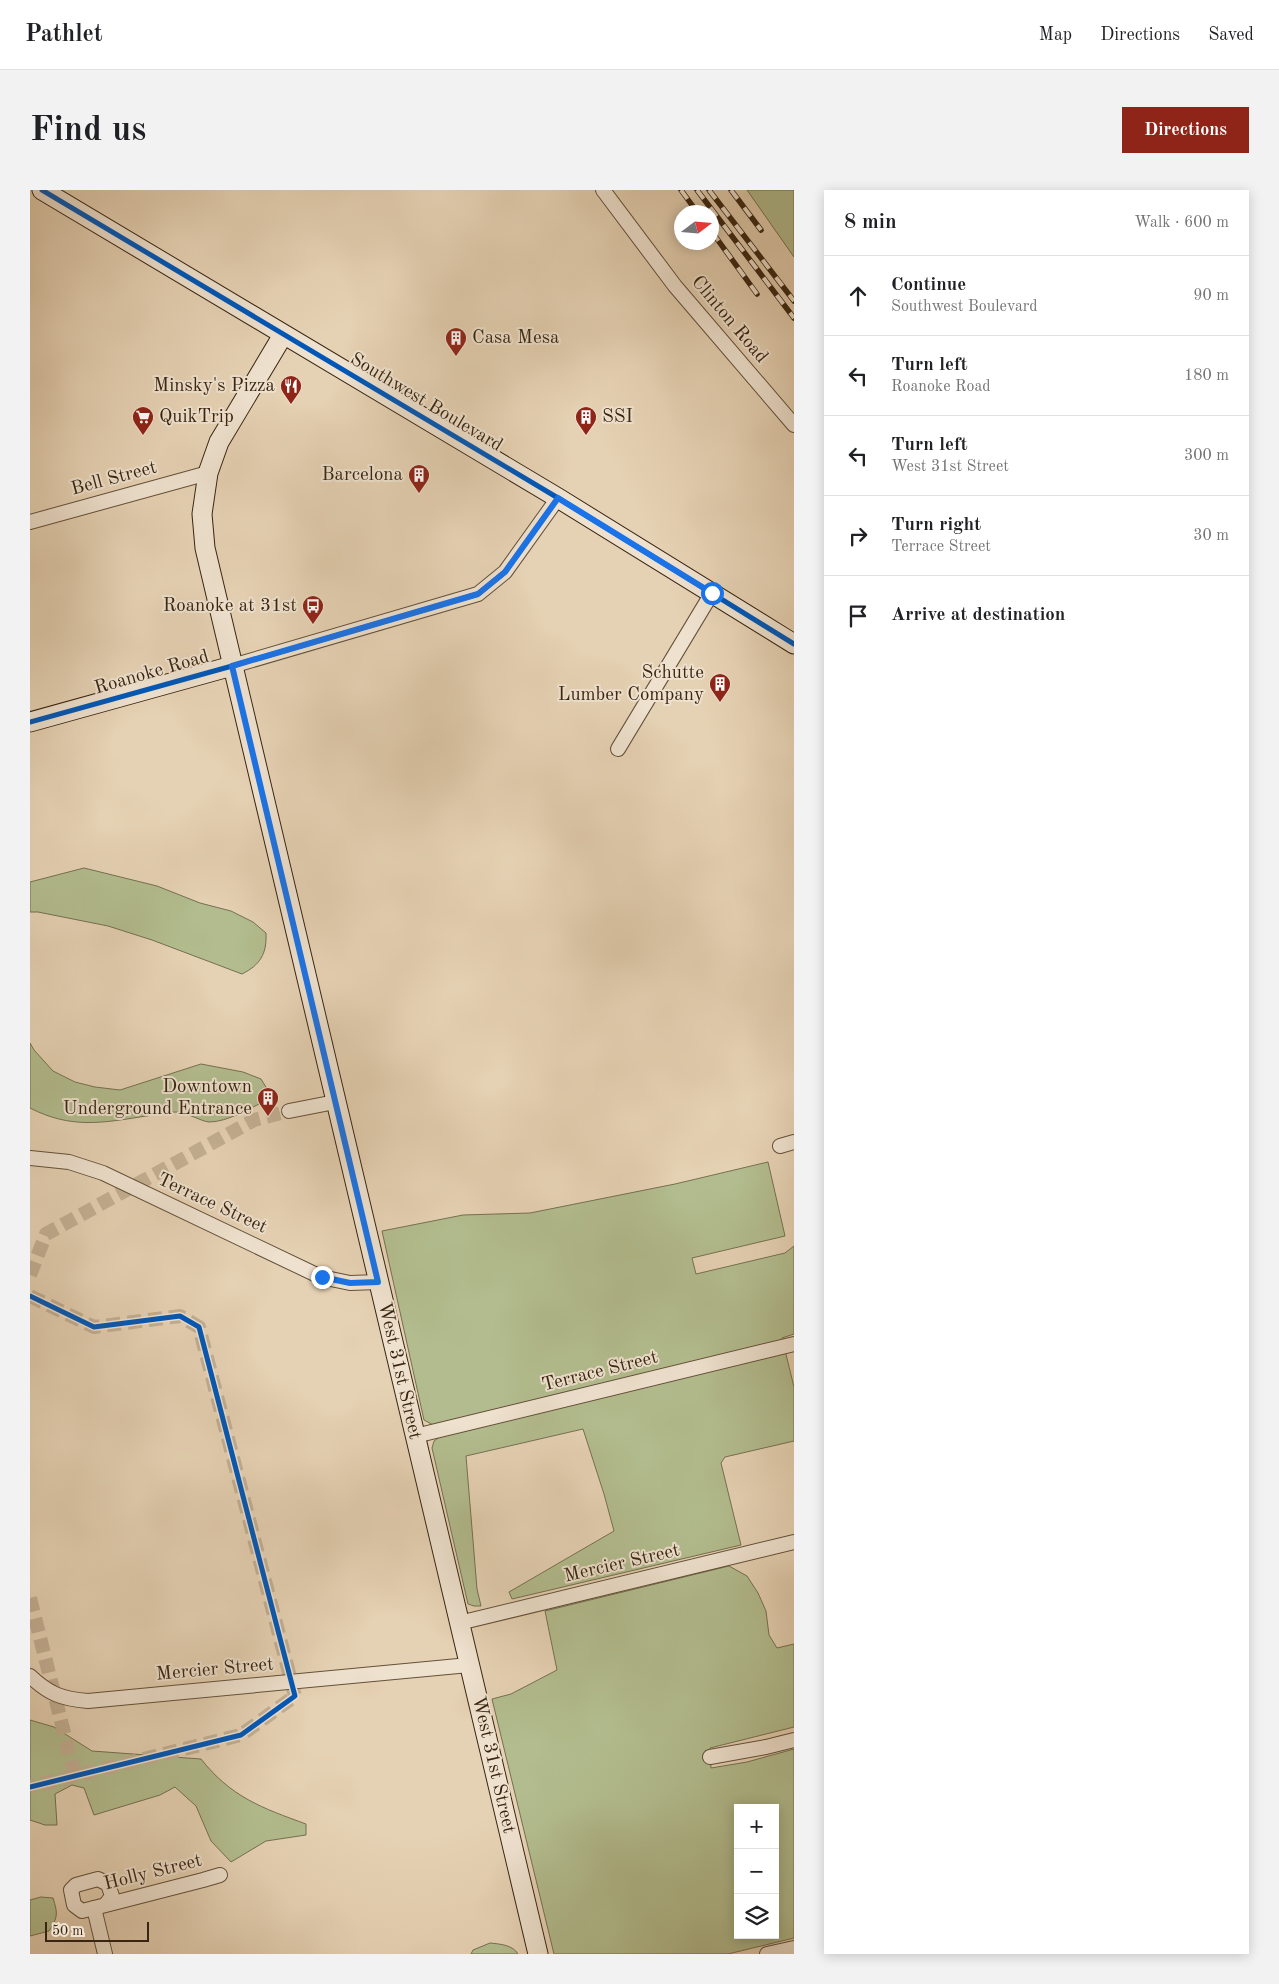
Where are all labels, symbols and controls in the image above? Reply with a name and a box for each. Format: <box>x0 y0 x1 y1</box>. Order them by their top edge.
text: Pathlet <box>25 23 103 47</box>
text: Map <box>1039 26 1072 44</box>
text: Directions <box>1100 26 1180 44</box>
text: Saved <box>1208 26 1254 44</box>
button: Directions <box>1122 107 1249 153</box>
text: Find us <box>30 113 146 148</box>
north arrow <box>674 205 719 250</box>
text: 8 min <box>844 212 897 233</box>
text: Walk · 600 m <box>1134 215 1229 231</box>
street label: Clinton Road <box>687 273 771 367</box>
text: Continue <box>891 276 966 295</box>
icon: ahead <box>844 282 872 310</box>
text: 90 m <box>1193 288 1229 304</box>
text: Southwest Boulevard <box>891 299 1038 315</box>
building icon: Casa Mesa <box>444 326 468 357</box>
place label: Casa Mesa <box>472 329 560 348</box>
street label: Southwest Boulevard <box>346 350 506 456</box>
text: Turn left <box>891 356 968 375</box>
icon: left <box>844 362 872 390</box>
text: 180 m <box>1184 368 1229 384</box>
restaurant icon: Minsky's Pizza <box>279 374 303 405</box>
place label: Minsky's Pizza <box>153 377 276 396</box>
text: Roanoke Road <box>891 379 991 395</box>
supermarket icon: QuikTrip <box>131 405 155 436</box>
building icon: SSI <box>574 405 598 436</box>
place label: QuikTrip <box>159 408 234 427</box>
place label: SSI <box>602 408 633 427</box>
text: Turn left <box>891 436 968 455</box>
icon: left <box>844 442 872 470</box>
text: 300 m <box>1184 448 1229 464</box>
street label: Bell Street <box>69 458 159 500</box>
text: West 31st Street <box>891 459 1009 475</box>
building icon: Barcelona <box>407 463 431 494</box>
place label: Barcelona <box>321 466 404 485</box>
text: Turn right <box>891 516 981 535</box>
icon: right <box>844 522 872 550</box>
text: 30 m <box>1193 528 1229 544</box>
text: Terrace Street <box>891 539 991 555</box>
route start <box>701 582 724 605</box>
bus stop icon: Roanoke at 31st <box>301 594 325 625</box>
place label: Roanoke at 31st <box>163 597 297 616</box>
icon: arrive <box>844 602 872 630</box>
text: Arrive at destination <box>891 606 1065 625</box>
street label: Roanoke Road <box>92 648 212 698</box>
place label: Schutte Lumber Company <box>558 664 704 705</box>
building icon: Schutte Lumber Company <box>708 672 732 703</box>
place label: Downtown Underground Entrance <box>63 1078 252 1119</box>
building icon: Downtown Underground Entrance <box>256 1086 280 1117</box>
street label: Terrace Street <box>154 1170 270 1238</box>
route end <box>311 1266 334 1289</box>
street label: West 31st Street <box>374 1301 424 1441</box>
street label: Terrace Street <box>540 1348 660 1396</box>
street label: Mercier Street <box>562 1541 682 1587</box>
street label: Mercier Street <box>155 1655 275 1685</box>
street label: West 31st Street <box>468 1695 518 1835</box>
map controls <box>734 1804 779 1939</box>
button: + <box>734 1804 779 1849</box>
button: − <box>734 1849 779 1894</box>
street label: Holly Street <box>102 1852 204 1894</box>
button: layers <box>734 1894 779 1939</box>
scale bar <box>45 1919 149 1942</box>
text: 50 m <box>52 1924 83 1938</box>

